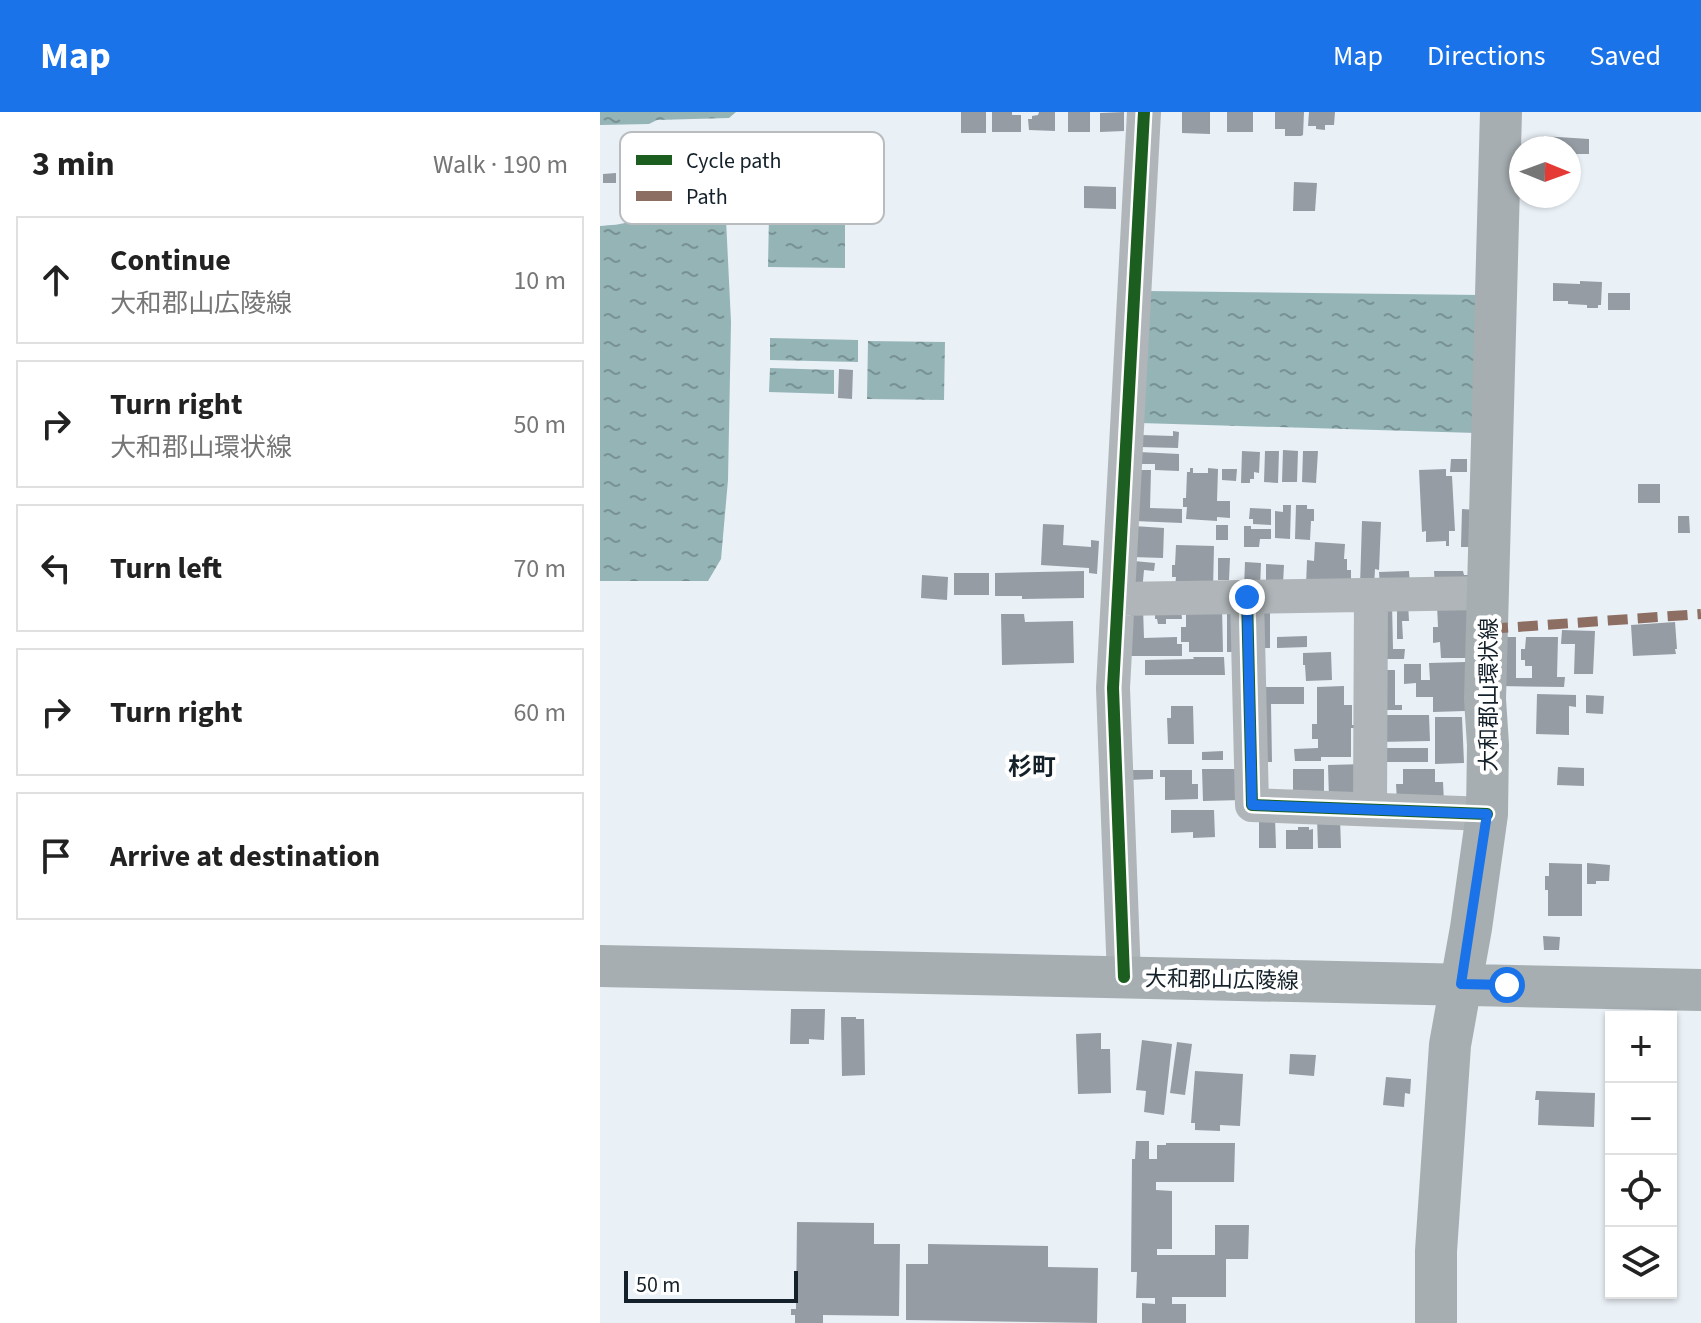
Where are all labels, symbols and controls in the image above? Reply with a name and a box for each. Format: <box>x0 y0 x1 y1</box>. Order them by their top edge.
text: Map <box>40 29 111 83</box>
text: Map <box>1333 36 1383 76</box>
text: Directions <box>1427 36 1546 76</box>
text: Saved <box>1590 36 1661 76</box>
legend <box>620 132 884 224</box>
north arrow <box>1509 136 1581 208</box>
text: 3 min <box>32 140 115 189</box>
text: Cycle path <box>686 145 782 177</box>
text: Walk · 190 m <box>433 146 568 183</box>
text: Path <box>686 181 728 213</box>
text: Continue <box>110 239 231 282</box>
icon: ahead <box>34 258 78 302</box>
text: 10 m <box>513 262 566 299</box>
text: 大和郡山広陵線 <box>110 285 292 322</box>
text: Turn right <box>110 383 242 426</box>
icon: right <box>34 402 78 446</box>
text: 50 m <box>513 406 566 443</box>
text: 大和郡山環状線 <box>110 429 292 466</box>
icon: left <box>34 546 78 590</box>
text: Turn left <box>110 547 222 590</box>
text: 70 m <box>513 550 566 587</box>
route end <box>1229 579 1265 615</box>
street label: 大和郡山環状線 <box>1473 618 1505 772</box>
icon: right <box>34 690 78 734</box>
text: Turn right <box>110 691 242 734</box>
text: 60 m <box>513 694 566 731</box>
district label: 杉町 <box>1008 750 1056 785</box>
icon: arrive <box>34 834 78 878</box>
text: Arrive at destination <box>110 835 380 878</box>
street label: 大和郡山広陵線 <box>1145 963 1299 997</box>
route start <box>1489 967 1525 1003</box>
map controls <box>1605 1011 1677 1299</box>
button: + <box>1605 1011 1677 1083</box>
button: − <box>1605 1083 1677 1155</box>
button: locate <box>1605 1155 1677 1227</box>
button: layers <box>1605 1227 1677 1299</box>
scale bar <box>624 1267 798 1303</box>
text: 50 m <box>636 1269 681 1301</box>

